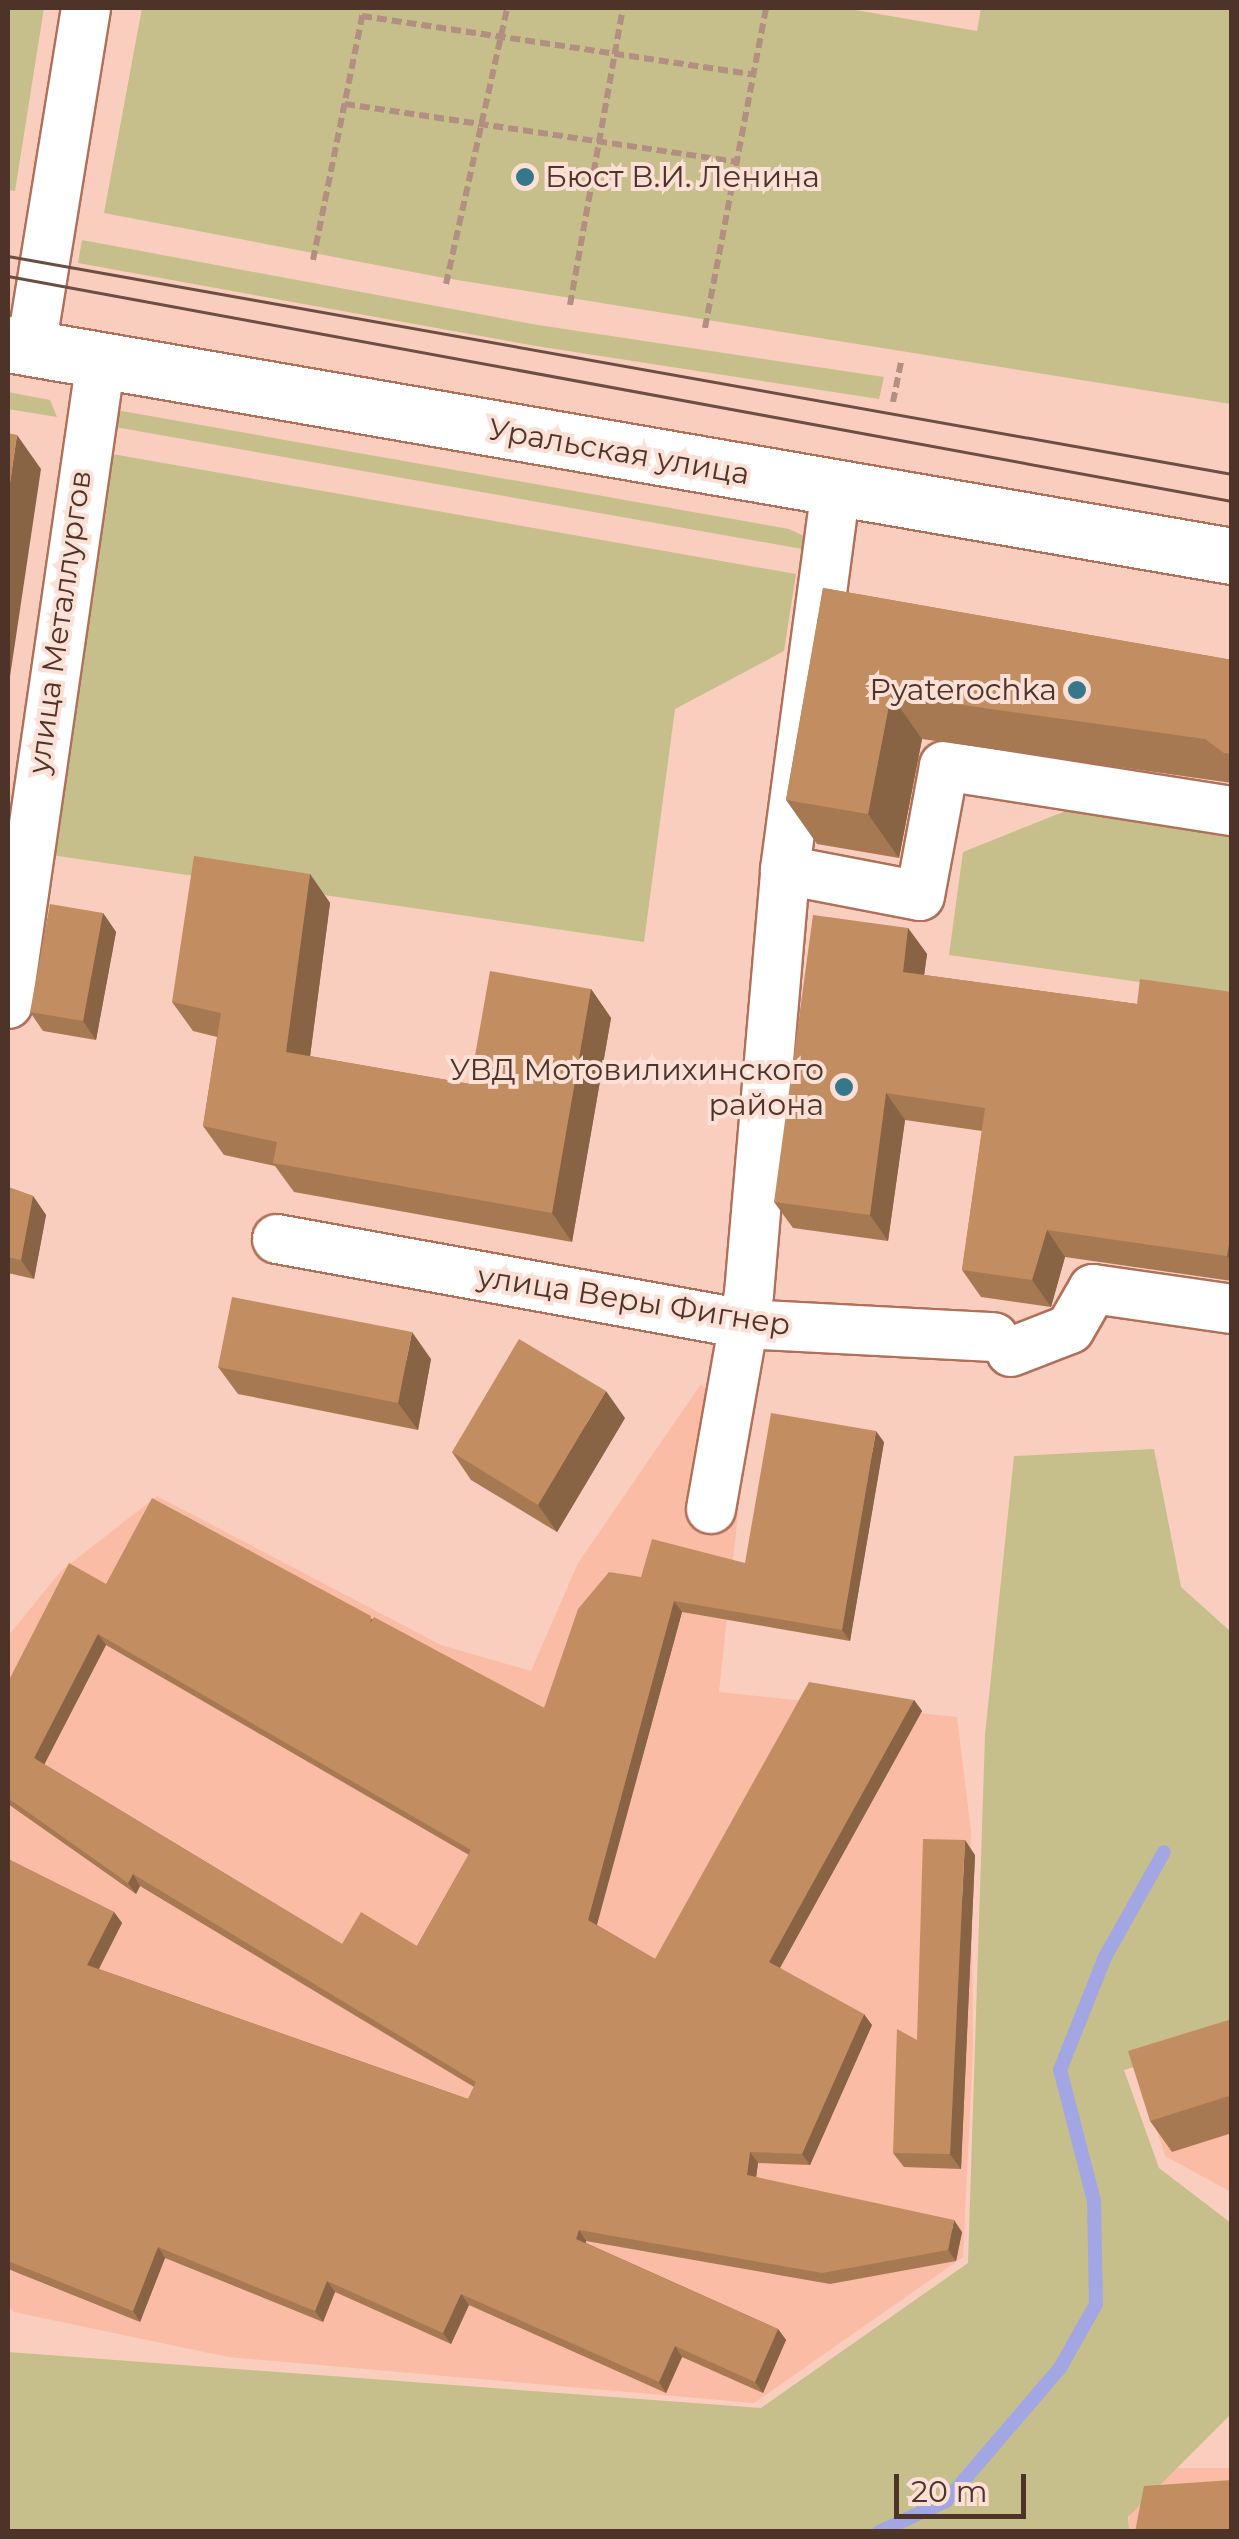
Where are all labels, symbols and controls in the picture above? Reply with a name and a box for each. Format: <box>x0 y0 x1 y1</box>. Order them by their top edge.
place label: Бюст В.И. Ленина <box>545 159 820 195</box>
marker: Бюст В.И. Ленина <box>514 166 536 188</box>
street label: Уральская улица <box>486 411 752 493</box>
street label: улица Металлургов <box>21 468 99 776</box>
place label: Pyaterochka <box>870 672 1057 708</box>
marker: Pyaterochka <box>1066 679 1088 701</box>
place label: УВД Мотовилихинского района <box>450 1052 824 1122</box>
marker: УВД Мотовилихинского района <box>833 1076 855 1098</box>
street label: улица Веры Фигнер <box>475 1258 793 1344</box>
scale bar <box>899 2454 1032 2516</box>
text: 20 m <box>911 2473 988 2510</box>

